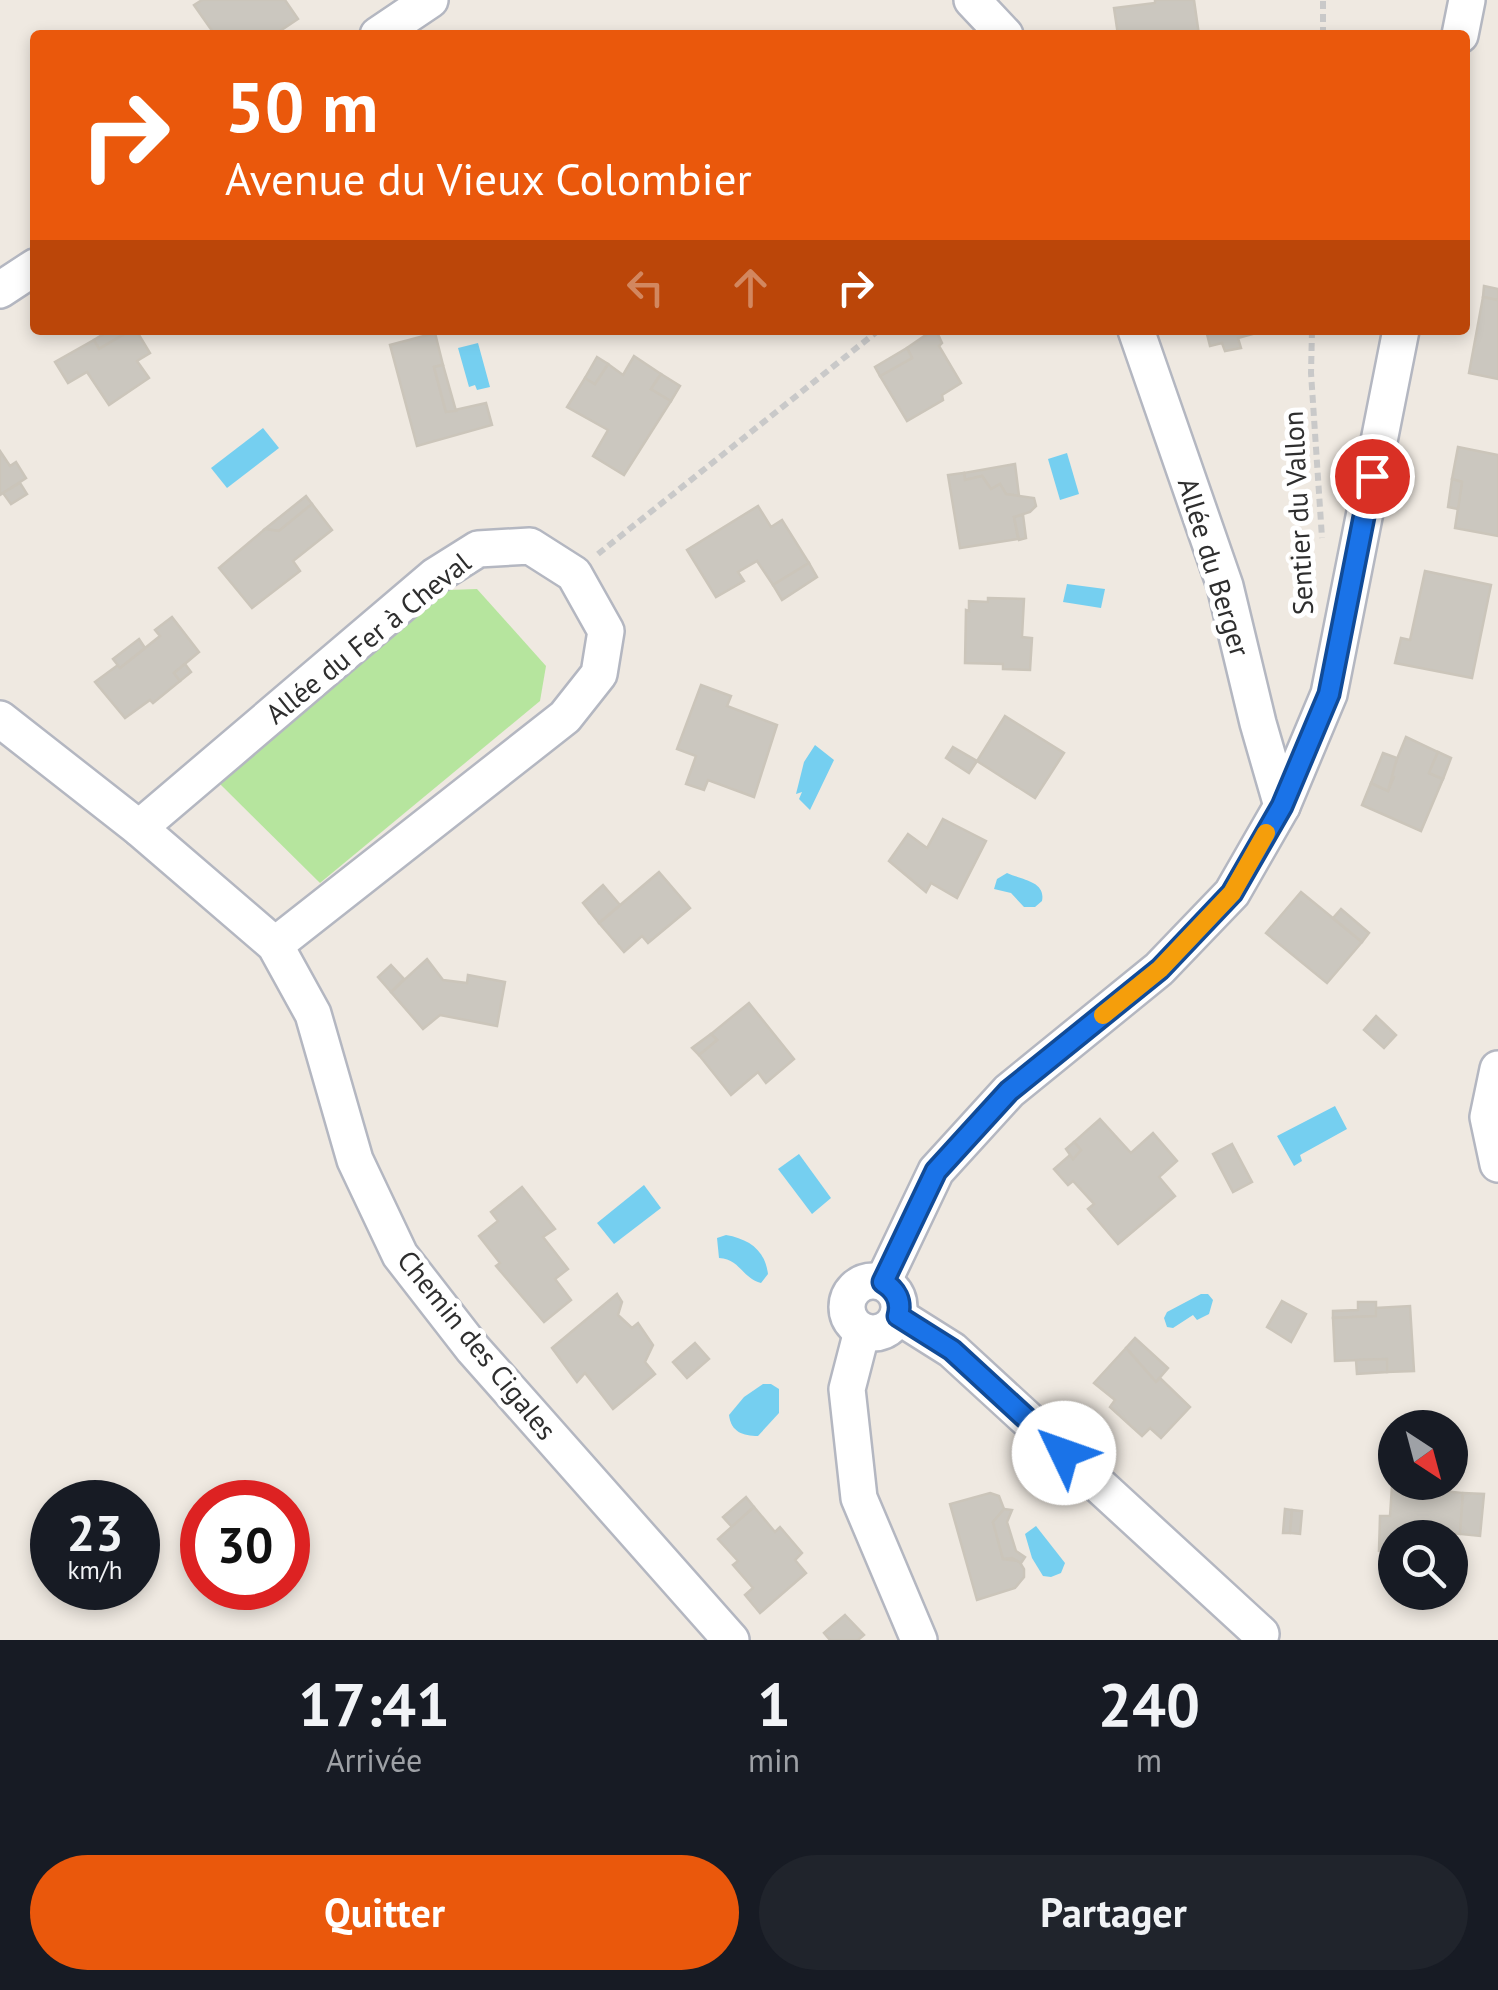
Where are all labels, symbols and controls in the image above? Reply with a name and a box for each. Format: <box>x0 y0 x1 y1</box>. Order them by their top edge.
text: 50 m <box>225 61 378 151</box>
icon: right <box>60 70 190 200</box>
text: Avenue du Vieux Colombier <box>225 149 752 207</box>
icon: left <box>618 260 673 315</box>
icon: ahead <box>723 260 778 315</box>
icon: right <box>828 260 883 315</box>
street label: Sentier du Vallon <box>1274 410 1321 616</box>
pin <box>1330 434 1415 519</box>
icon: arrive <box>1345 449 1400 504</box>
street label: Allée du Berger <box>1170 473 1259 661</box>
street label: Allée du Fer à Cheval <box>258 543 478 732</box>
street label: Chemin des Cigales <box>389 1242 565 1447</box>
position arrow <box>1012 1401 1116 1505</box>
north arrow <box>1378 1410 1468 1500</box>
map controls <box>1378 1410 1468 1610</box>
speed limit sign: 30 <box>180 1480 310 1610</box>
text: 23 <box>67 1500 123 1565</box>
button: search <box>1378 1520 1468 1610</box>
text: km/h <box>68 1554 122 1586</box>
text: 17:41 <box>298 1665 450 1743</box>
text: 1 <box>757 1665 791 1743</box>
text: 240 <box>1098 1665 1200 1743</box>
text: Arrivée <box>326 1739 422 1781</box>
text: min <box>748 1739 800 1781</box>
text: m <box>1136 1739 1162 1781</box>
button: Quitter <box>30 1855 739 1970</box>
button: Partager <box>759 1855 1468 1970</box>

